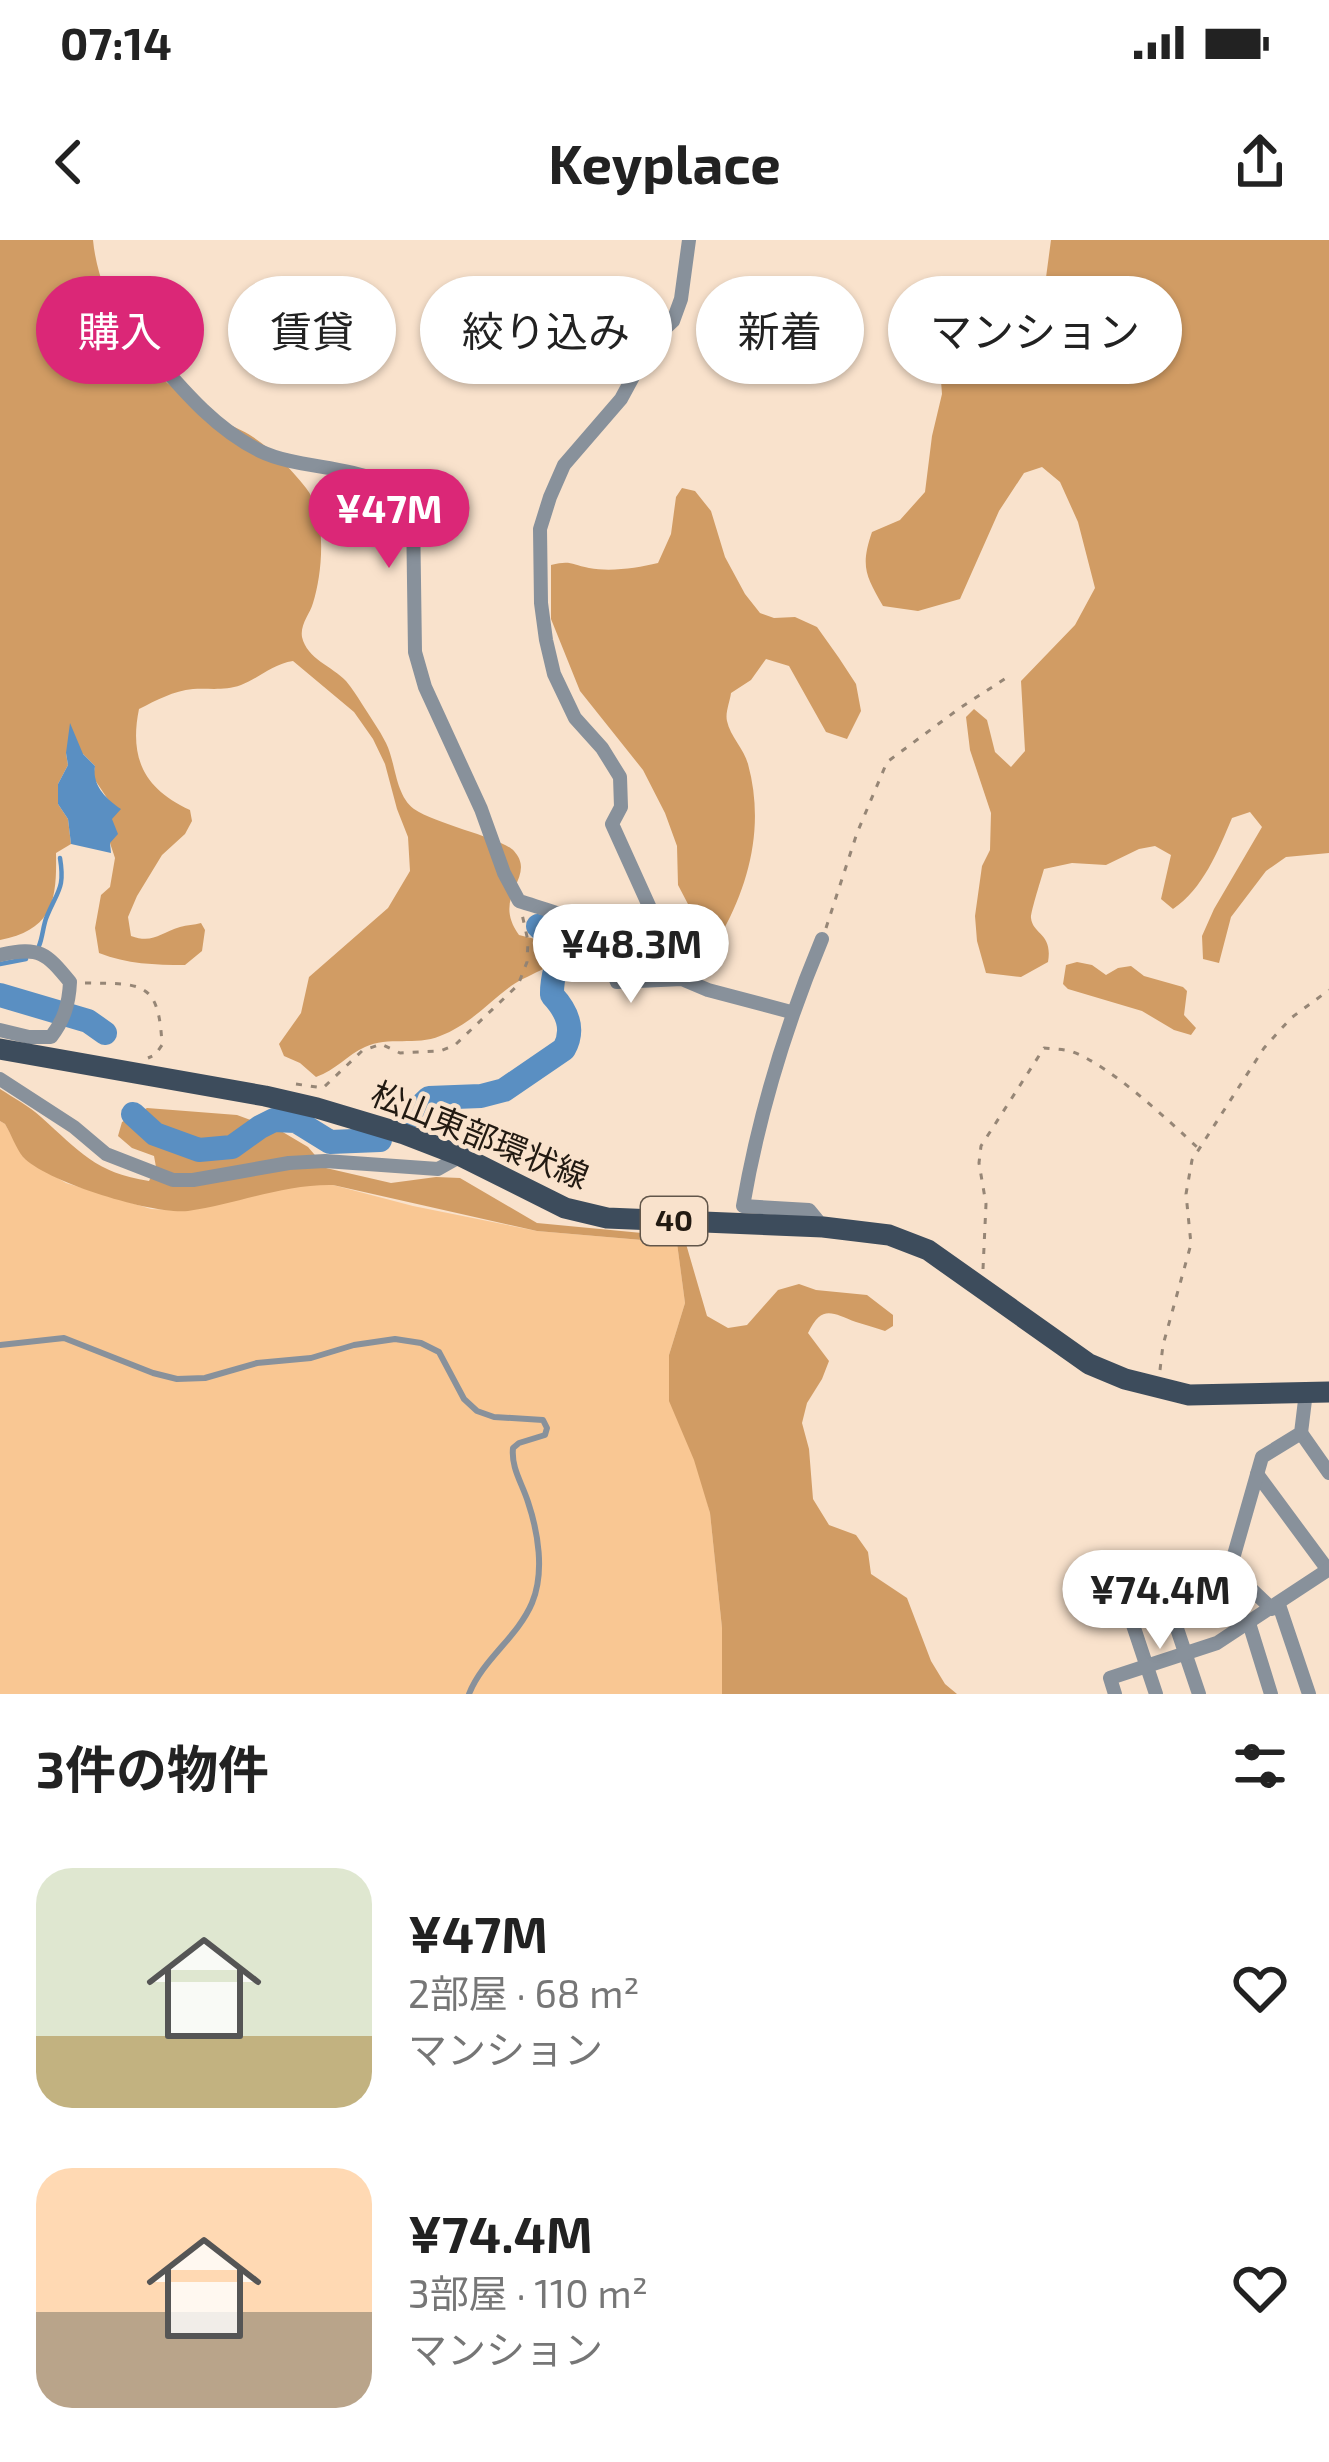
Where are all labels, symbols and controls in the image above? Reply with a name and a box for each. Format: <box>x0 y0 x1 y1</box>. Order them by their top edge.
text: 07:14 <box>60 15 172 69</box>
icon: back <box>36 129 102 195</box>
icon: share <box>1227 129 1293 195</box>
text: Keyplace <box>548 130 781 195</box>
chip: 購入 <box>36 276 204 384</box>
chip: 賃貸 <box>228 276 396 384</box>
chip: 絞り込み <box>420 276 672 384</box>
chip: 新着 <box>696 276 864 384</box>
chip: マンション <box>888 276 1182 384</box>
pin: ¥47M <box>318 469 460 571</box>
text: ¥47M <box>335 484 443 531</box>
pin: ¥48.3M <box>533 904 729 1006</box>
text: ¥48.3M <box>560 919 702 966</box>
street label: 松山東部環状線 <box>366 1072 595 1196</box>
road number: 40 <box>641 1197 707 1245</box>
pin: ¥74.4M <box>1062 1550 1258 1652</box>
text: ¥74.4M <box>1089 1565 1231 1612</box>
icon: filters <box>1227 1733 1293 1799</box>
text: 3件の物件 <box>36 1737 269 1798</box>
text: ¥47M <box>408 1902 548 1963</box>
icon: home <box>132 1916 276 2060</box>
icon: heart <box>1227 1955 1293 2021</box>
text: 2部屋 · 68 m² <box>408 1969 640 2016</box>
text: マンション <box>408 2025 603 2072</box>
text: ¥74.4M <box>408 2202 593 2263</box>
icon: home <box>132 2216 276 2360</box>
icon: heart <box>1227 2255 1293 2321</box>
text: 3部屋 · 110 m² <box>408 2269 648 2316</box>
text: マンション <box>408 2325 603 2372</box>

